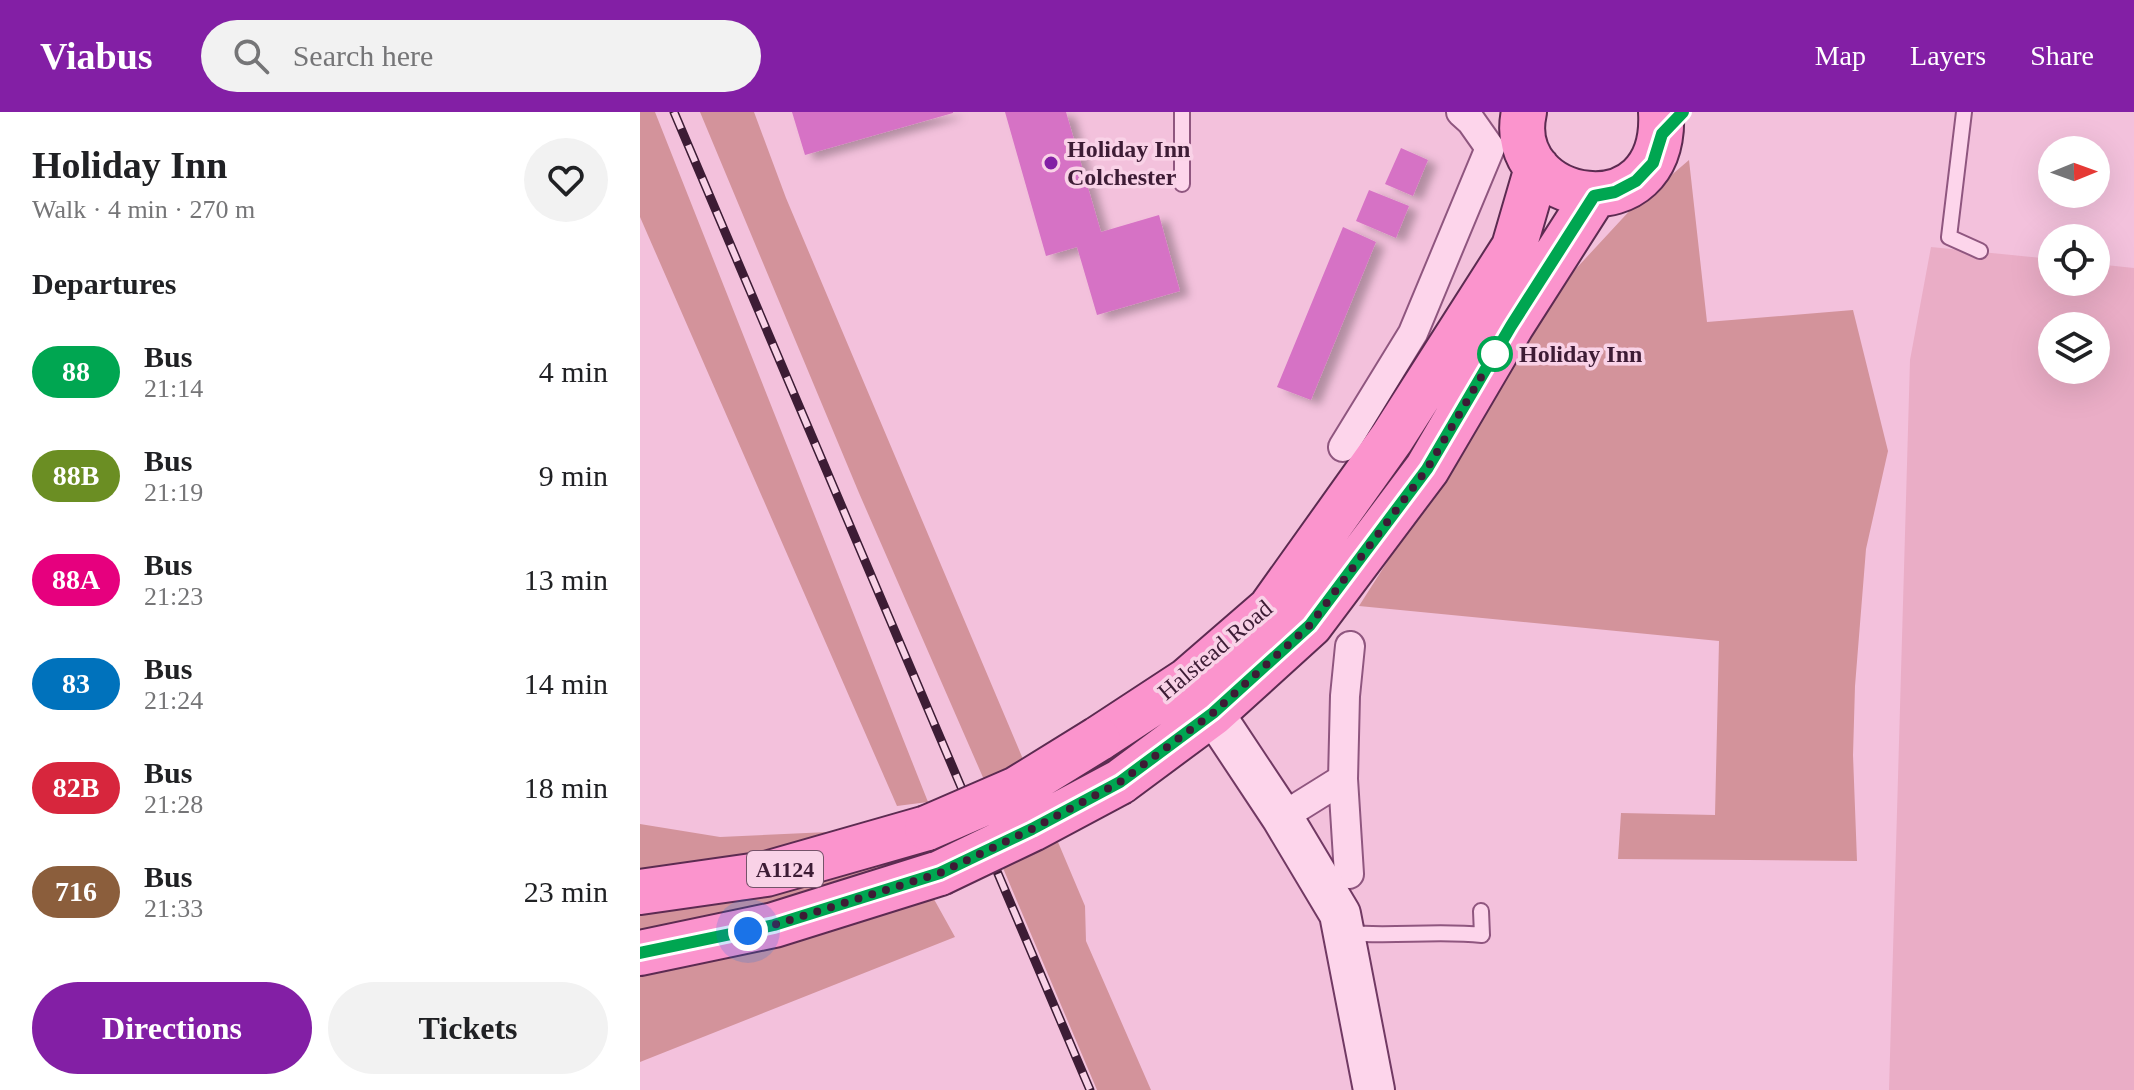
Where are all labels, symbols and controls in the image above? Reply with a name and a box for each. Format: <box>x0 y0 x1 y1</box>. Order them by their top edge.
search box <box>201 20 761 92</box>
icon: search <box>229 34 273 78</box>
text: Viabus <box>40 35 153 77</box>
text: Search here <box>293 39 433 72</box>
text: Map <box>1815 40 1866 71</box>
text: Layers <box>1910 40 1986 71</box>
text: Share <box>2030 40 2094 71</box>
place label: Holiday Inn Colchester <box>1067 136 1190 190</box>
north arrow <box>2038 136 2110 208</box>
map controls <box>2038 136 2110 384</box>
button: heart <box>524 138 608 222</box>
text: Holiday Inn <box>32 144 227 186</box>
marker: Holiday Inn Colchester <box>1042 154 1060 172</box>
text: Walk · 4 min · 270 m <box>32 195 255 224</box>
button: locate <box>2038 224 2110 296</box>
text: Departures <box>32 267 176 300</box>
button: layers <box>2038 312 2110 384</box>
marker: Holiday Inn <box>1478 337 1512 371</box>
text: Bus <box>144 340 192 373</box>
place label: Holiday Inn <box>1519 341 1642 367</box>
text: 4 min <box>539 355 608 388</box>
text: 88 <box>62 356 90 387</box>
text: 21:14 <box>144 374 203 403</box>
text: Bus <box>144 444 192 477</box>
text: 9 min <box>539 459 608 492</box>
text: 88B <box>53 460 99 491</box>
text: 21:19 <box>144 478 203 507</box>
text: Bus <box>144 548 192 581</box>
text: 13 min <box>524 563 608 596</box>
text: 88A <box>52 564 100 595</box>
text: 21:23 <box>144 582 203 611</box>
street label: Halstead Road <box>1153 595 1277 705</box>
text: Bus <box>144 652 192 685</box>
text: 14 min <box>524 667 608 700</box>
text: 83 <box>62 668 90 699</box>
text: 21:24 <box>144 686 203 715</box>
text: Bus <box>144 756 192 789</box>
text: 18 min <box>524 771 608 804</box>
text: 82B <box>53 772 99 803</box>
text: 21:28 <box>144 790 203 819</box>
road number: A1124 <box>747 851 823 887</box>
text: Bus <box>144 860 192 893</box>
text: 23 min <box>524 875 608 908</box>
text: 716 <box>55 876 97 907</box>
text: 21:33 <box>144 894 203 923</box>
your location <box>728 911 768 951</box>
button: Directions <box>32 982 312 1074</box>
button: Tickets <box>328 982 608 1074</box>

